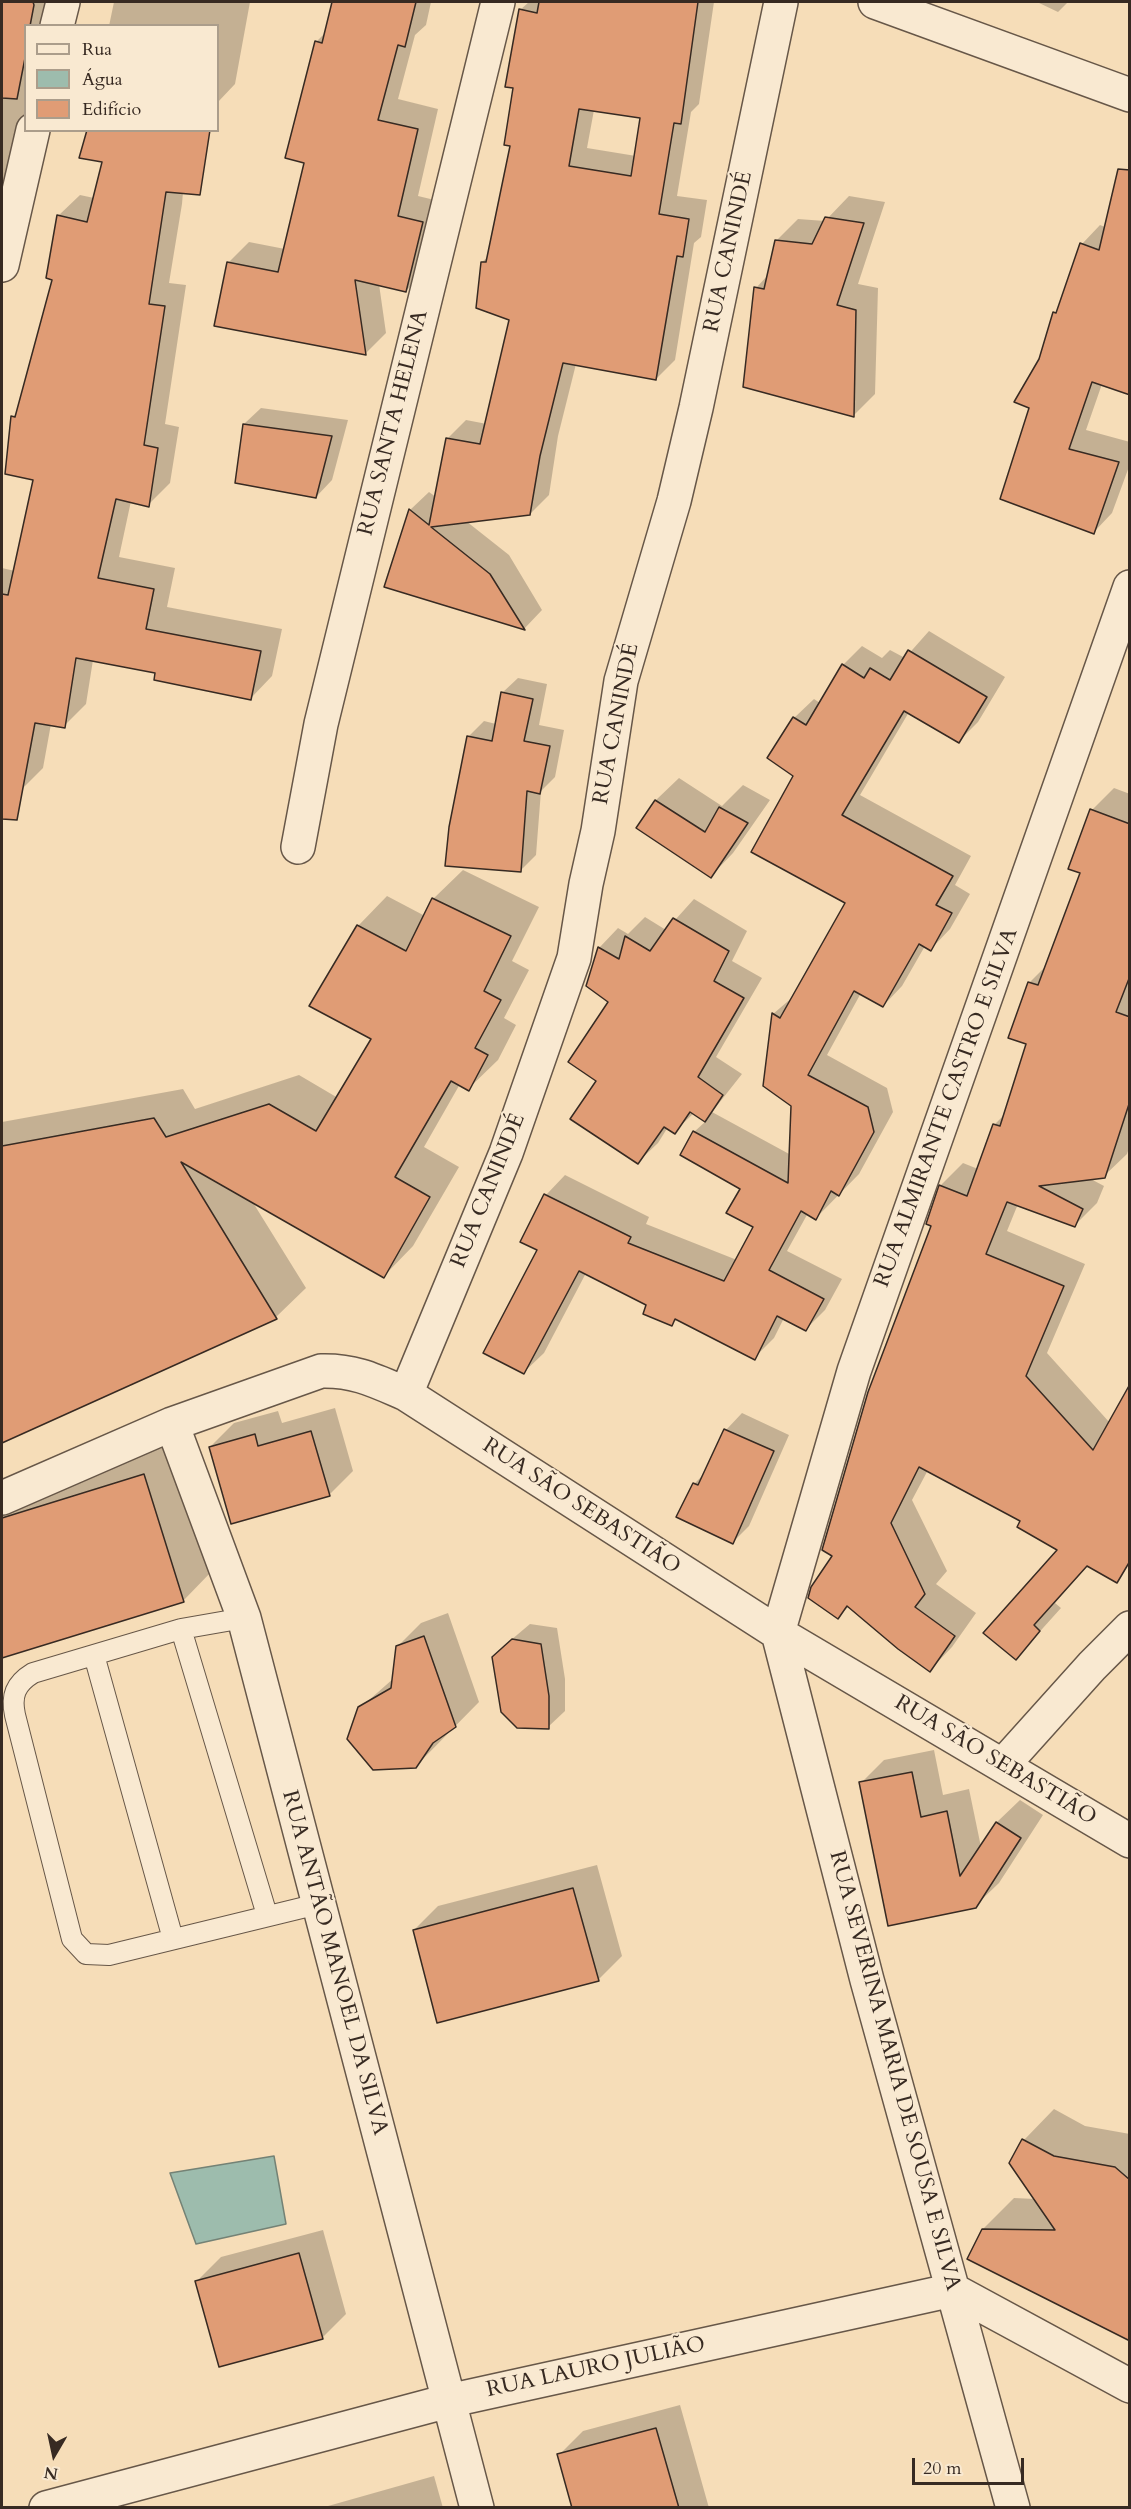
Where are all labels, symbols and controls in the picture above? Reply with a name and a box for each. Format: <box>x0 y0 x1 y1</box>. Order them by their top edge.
legend <box>24 24 219 132</box>
text: Rua <box>82 37 112 62</box>
text: Água <box>82 67 123 92</box>
text: Edifício <box>82 97 141 122</box>
street label: RUA CANINDÉ <box>699 169 759 335</box>
street label: RUA SANTA HELENA <box>353 308 435 538</box>
street label: RUA CANINDÉ <box>588 641 646 807</box>
street label: RUA ALMIRANTE CASTRO E SILVA <box>870 925 1024 1291</box>
street label: RUA CANINDÉ <box>446 1110 532 1272</box>
street label: RUA SÃO SEBASTIÃO <box>477 1433 685 1581</box>
street label: RUA SÃO SEBASTIÃO <box>889 1690 1101 1832</box>
street label: RUA ANTÃO MANOEL DA SILVA <box>275 1788 393 2138</box>
street label: RUA SEVERINA MARIA DE SOUSA E SILVA <box>823 1848 965 2294</box>
street label: RUA LAURO JULIÃO <box>484 2332 708 2404</box>
north arrow <box>24 2425 84 2485</box>
scale bar <box>915 2446 1028 2484</box>
text: 20 m <box>923 2456 962 2481</box>
text: N <box>43 2461 60 2485</box>

